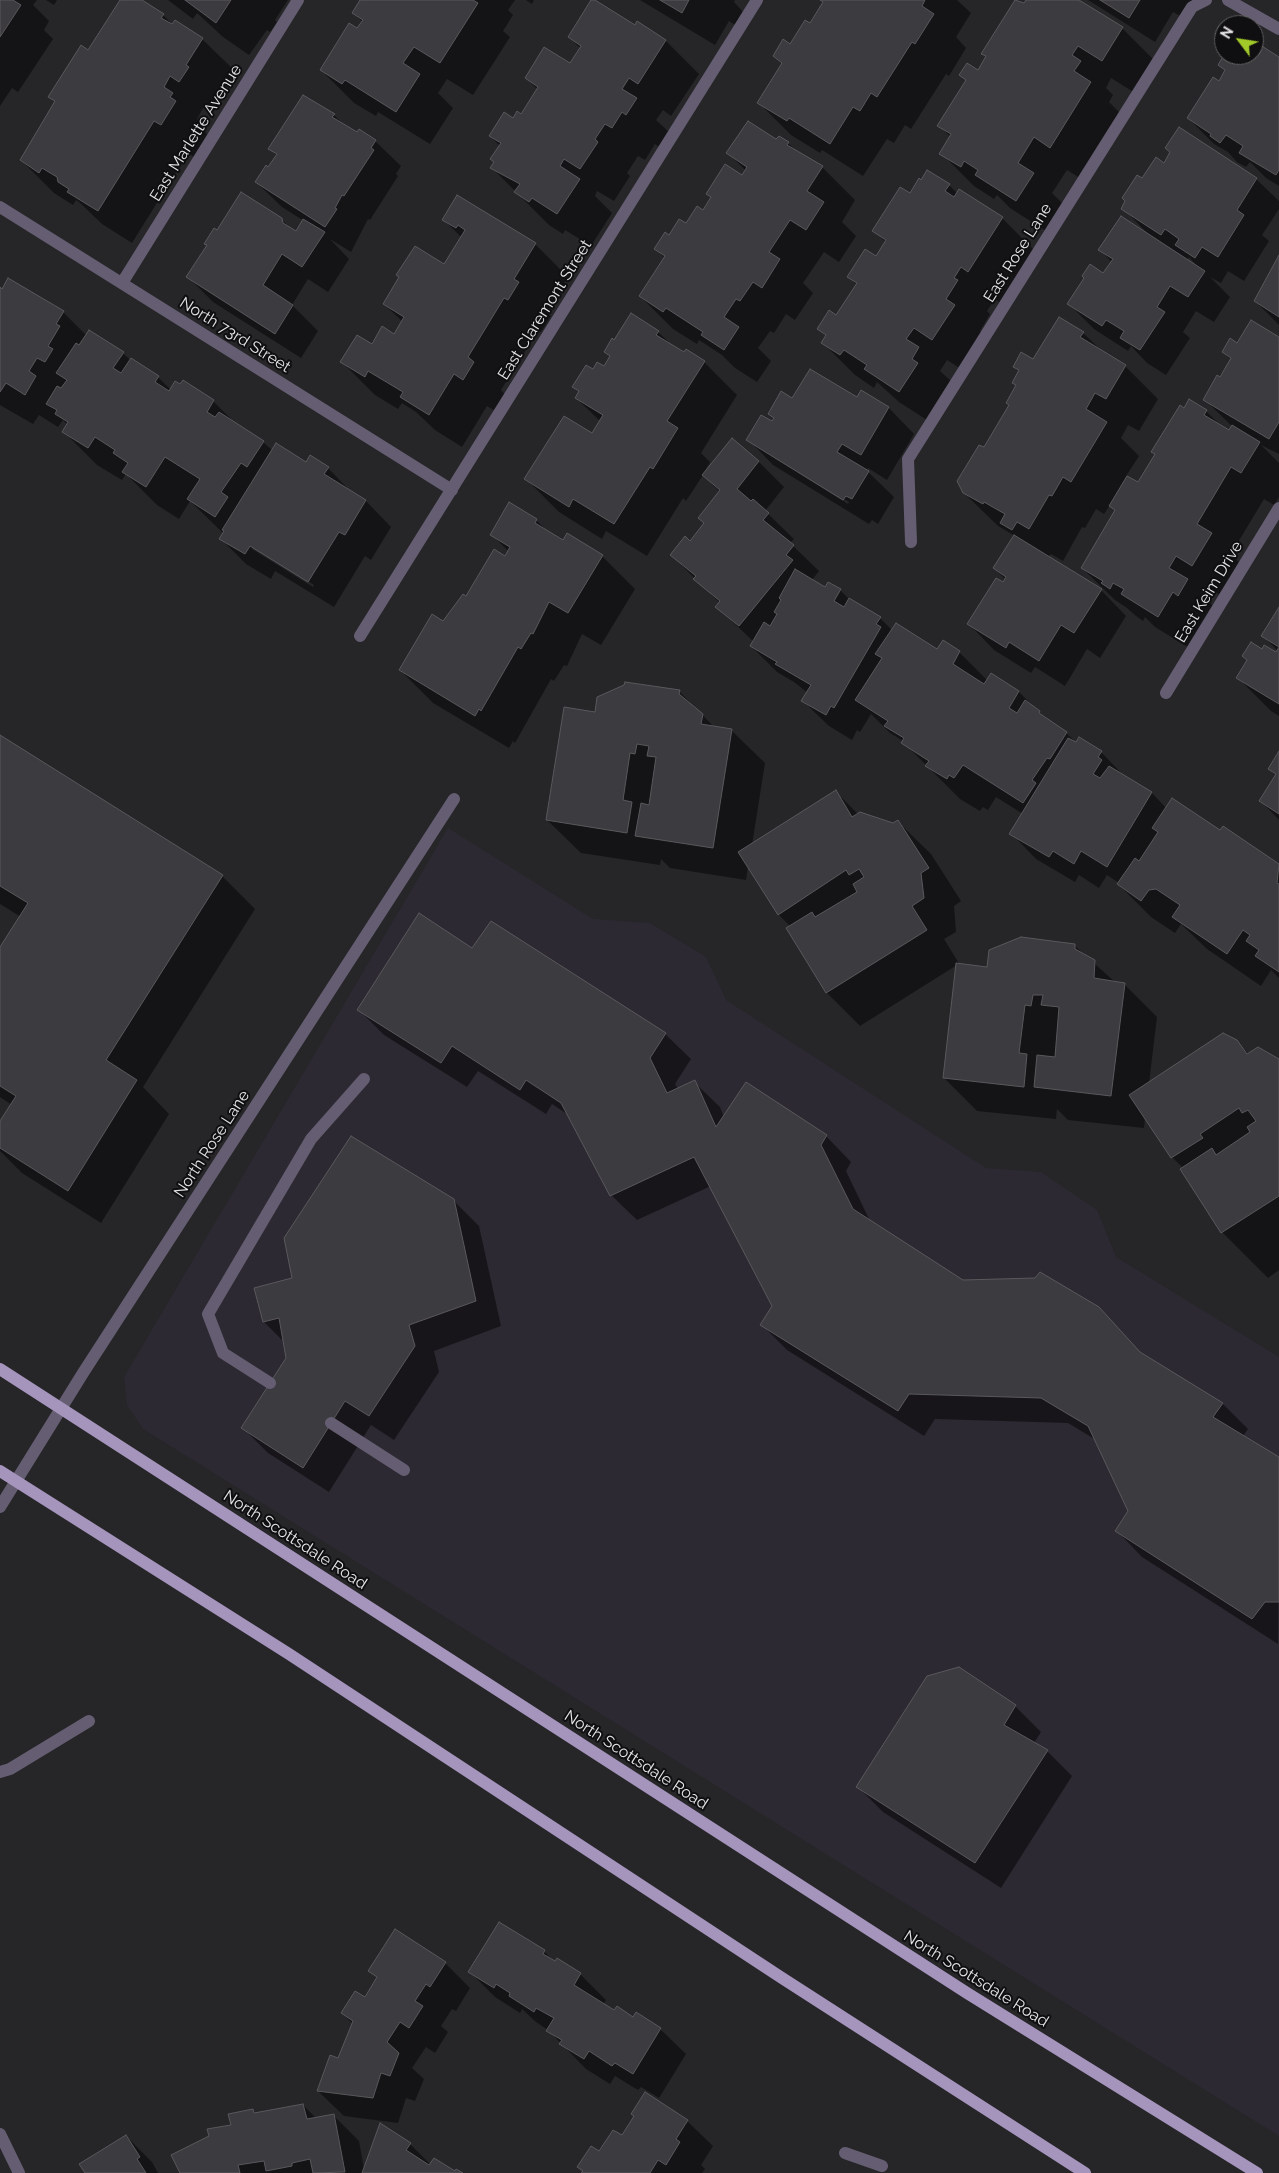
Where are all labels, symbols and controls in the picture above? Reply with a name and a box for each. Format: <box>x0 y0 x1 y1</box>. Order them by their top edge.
north arrow <box>1214 15 1264 65</box>
text: N <box>1217 24 1237 41</box>
street label: East Marlette Avenue <box>146 61 246 205</box>
street label: East Rose Lane <box>980 200 1056 306</box>
street label: East Claremont Street <box>494 236 596 384</box>
street label: North 73rd Street <box>176 293 294 377</box>
street label: East Keim Drive <box>1171 538 1247 646</box>
street label: North Rose Lane <box>170 1087 254 1201</box>
street label: North Scottsdale Road <box>220 1486 370 1594</box>
street label: North Scottsdale Road <box>561 1706 711 1814</box>
street label: North Scottsdale Road <box>900 1927 1052 2031</box>

